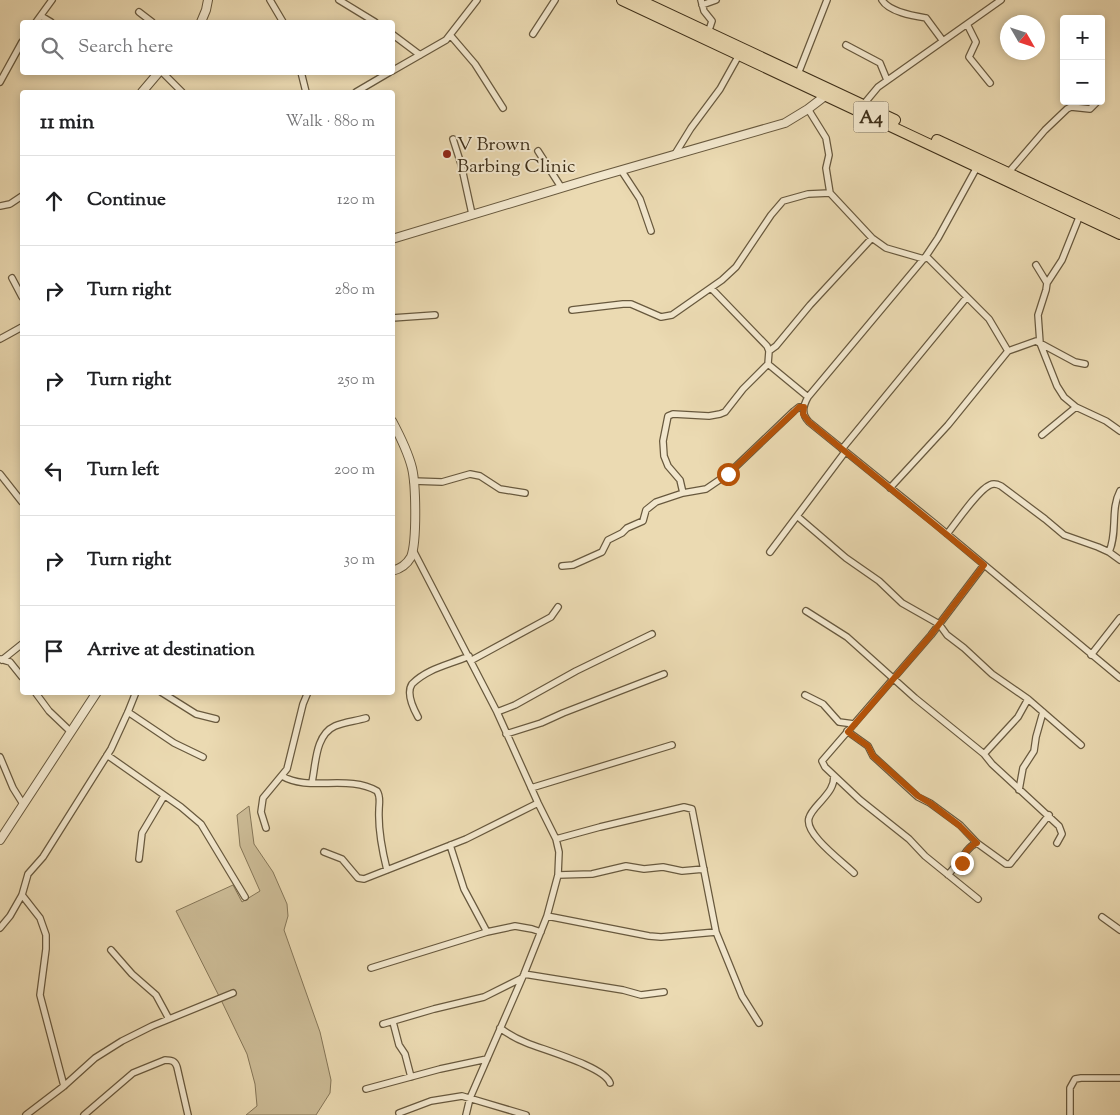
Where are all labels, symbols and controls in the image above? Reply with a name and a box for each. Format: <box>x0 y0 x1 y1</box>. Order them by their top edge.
north arrow <box>1000 15 1045 60</box>
map controls <box>1060 15 1105 105</box>
button: + <box>1060 15 1105 60</box>
search box <box>20 20 395 75</box>
icon: search <box>38 34 66 62</box>
text: Search here <box>78 34 173 61</box>
button: − <box>1060 60 1105 105</box>
road number: A4 <box>854 101 888 132</box>
text: 11 min <box>40 108 95 138</box>
text: Walk · 880 m <box>285 111 375 134</box>
place label: V Brown Barbing Clinic <box>457 132 576 181</box>
marker: V Brown Barbing Clinic <box>441 148 453 160</box>
icon: ahead <box>40 187 68 215</box>
text: Continue <box>87 187 166 214</box>
text: 120 m <box>337 189 375 212</box>
icon: right <box>40 277 68 305</box>
text: Turn right <box>87 277 171 304</box>
text: 280 m <box>334 279 375 302</box>
icon: right <box>40 367 68 395</box>
text: Turn right <box>87 367 171 394</box>
text: 250 m <box>337 369 375 392</box>
icon: left <box>40 457 68 485</box>
text: Turn left <box>87 457 159 484</box>
text: 200 m <box>334 459 375 482</box>
route start <box>717 463 740 486</box>
icon: right <box>40 547 68 575</box>
text: Turn right <box>87 547 171 574</box>
text: 30 m <box>344 549 375 572</box>
icon: arrive <box>40 637 68 665</box>
text: Arrive at destination <box>87 637 255 664</box>
route end <box>951 852 974 875</box>

